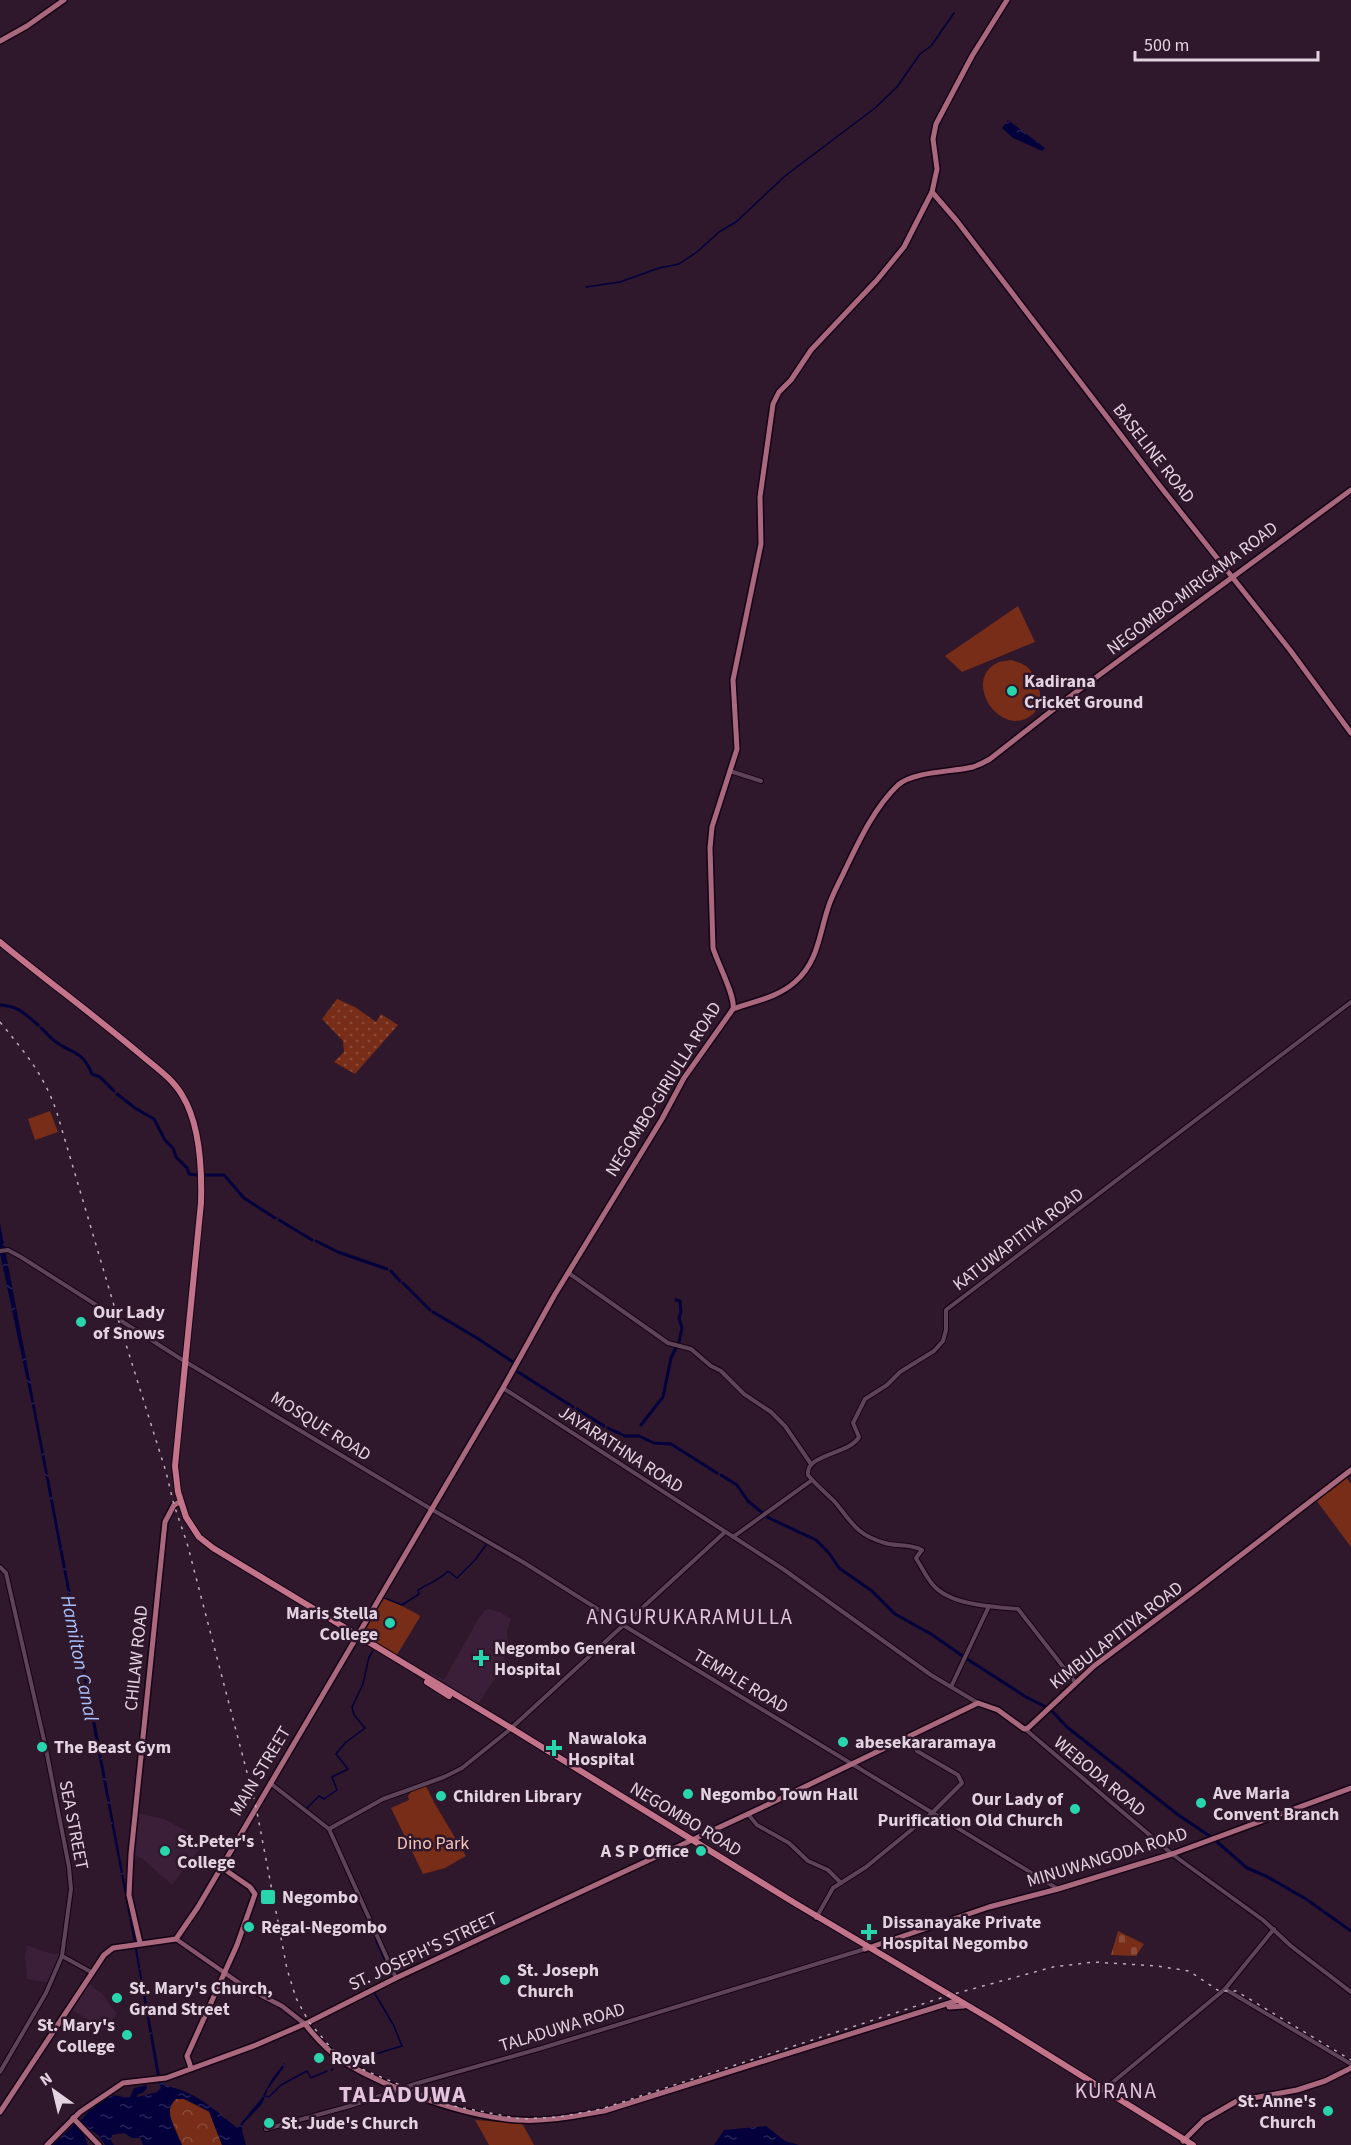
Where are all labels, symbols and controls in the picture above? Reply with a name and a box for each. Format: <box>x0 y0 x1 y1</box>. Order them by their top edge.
scale bar <box>1135 24 1318 62</box>
text: 500 m <box>1144 33 1189 58</box>
street label: BASELINE ROAD <box>1107 398 1201 508</box>
street label: NEGOMBO-MIRIGAMA ROAD <box>1102 516 1283 661</box>
place label: Kadirana Cricket Ground <box>1024 669 1143 715</box>
marker: Kadirana Cricket Ground <box>1005 684 1019 698</box>
street label: NEGOMBO-GIRIULLA ROAD <box>599 997 727 1181</box>
street label: KATUWAPITIYA ROAD <box>948 1182 1089 1297</box>
place label: Our Lady of Snows <box>93 1300 165 1346</box>
marker: Our Lady of Snows <box>74 1315 88 1329</box>
street label: MOSQUE ROAD <box>266 1386 376 1467</box>
street label: JAYARATHNA ROAD <box>553 1400 688 1499</box>
street label: KIMBULAPITIYA ROAD <box>1044 1575 1188 1695</box>
water label: Hamilton Canal <box>53 1593 105 1724</box>
place label: Maris Stella College <box>286 1601 378 1647</box>
district label: ANGURUKARAMULLA <box>587 1602 793 1632</box>
street label: CHILAW ROAD <box>119 1604 154 1712</box>
marker: Maris Stella College <box>383 1616 397 1630</box>
place label: Negombo General Hospital <box>494 1636 635 1682</box>
street label: TEMPLE ROAD <box>688 1643 793 1720</box>
marker: Negombo General Hospital <box>472 1649 490 1667</box>
street label: MAIN STREET <box>224 1721 297 1821</box>
place label: Nawaloka Hospital <box>568 1726 647 1772</box>
place label: abesekararamaya <box>855 1730 996 1755</box>
street label: WEBODA ROAD <box>1048 1730 1151 1822</box>
place label: The Beast Gym <box>54 1735 171 1760</box>
marker: abesekararamaya <box>836 1735 850 1749</box>
marker: Nawaloka Hospital <box>545 1739 563 1757</box>
marker: The Beast Gym <box>35 1740 49 1754</box>
street label: NEGOMBO ROAD <box>625 1776 746 1863</box>
street label: SEA STREET <box>53 1778 94 1872</box>
place label: Ave Maria Convent Branch <box>1212 1781 1339 1827</box>
place label: Negombo Town Hall <box>700 1782 858 1807</box>
place label: Children Library <box>453 1784 582 1809</box>
marker: Negombo Town Hall <box>681 1787 695 1801</box>
place label: Our Lady of Purification Old Church <box>878 1787 1064 1833</box>
marker: Children Library <box>434 1789 448 1803</box>
marker: Ave Maria Convent Branch <box>1194 1796 1208 1810</box>
marker: Our Lady of Purification Old Church <box>1068 1802 1082 1816</box>
street label: MINUWANGODA ROAD <box>1024 1821 1191 1894</box>
place label: St.Peter's College <box>177 1829 254 1875</box>
park label: Dino Park <box>397 1831 469 1856</box>
place label: A S P Office <box>600 1839 689 1864</box>
marker: St.Peter's College <box>158 1844 172 1858</box>
marker: A S P Office <box>694 1844 708 1858</box>
place label: Negombo <box>282 1885 358 1910</box>
marker: Negombo <box>259 1888 277 1906</box>
street label: ST. JOSEPH'S STREET <box>345 1906 502 1997</box>
place label: Dissanayake Private Hospital Negombo <box>882 1910 1041 1956</box>
place label: Regal-Negombo <box>261 1915 387 1940</box>
marker: Regal-Negombo <box>242 1920 256 1934</box>
marker: Dissanayake Private Hospital Negombo <box>860 1923 878 1941</box>
place label: St. Joseph Church <box>517 1958 599 2004</box>
marker: St. Joseph Church <box>498 1973 512 1987</box>
place label: St. Mary's Church, Grand Street <box>129 1976 273 2022</box>
marker: St. Mary's Church, Grand Street <box>110 1991 124 2005</box>
street label: TALADUWA ROAD <box>496 1996 628 2058</box>
place label: St. Mary's College <box>37 2013 115 2059</box>
marker: St. Mary's College <box>120 2028 134 2042</box>
place label: Royal <box>331 2046 375 2071</box>
marker: Royal <box>312 2051 326 2065</box>
north arrow <box>24 2061 84 2121</box>
text: N <box>36 2067 57 2091</box>
district label: KURANA <box>1075 2076 1157 2106</box>
district label: TALADUWA <box>339 2077 467 2112</box>
place label: St. Anne's Church <box>1238 2089 1316 2135</box>
marker: St. Anne's Church <box>1321 2104 1335 2118</box>
place label: St. Jude's Church <box>281 2111 418 2136</box>
marker: St. Jude's Church <box>262 2116 276 2130</box>

